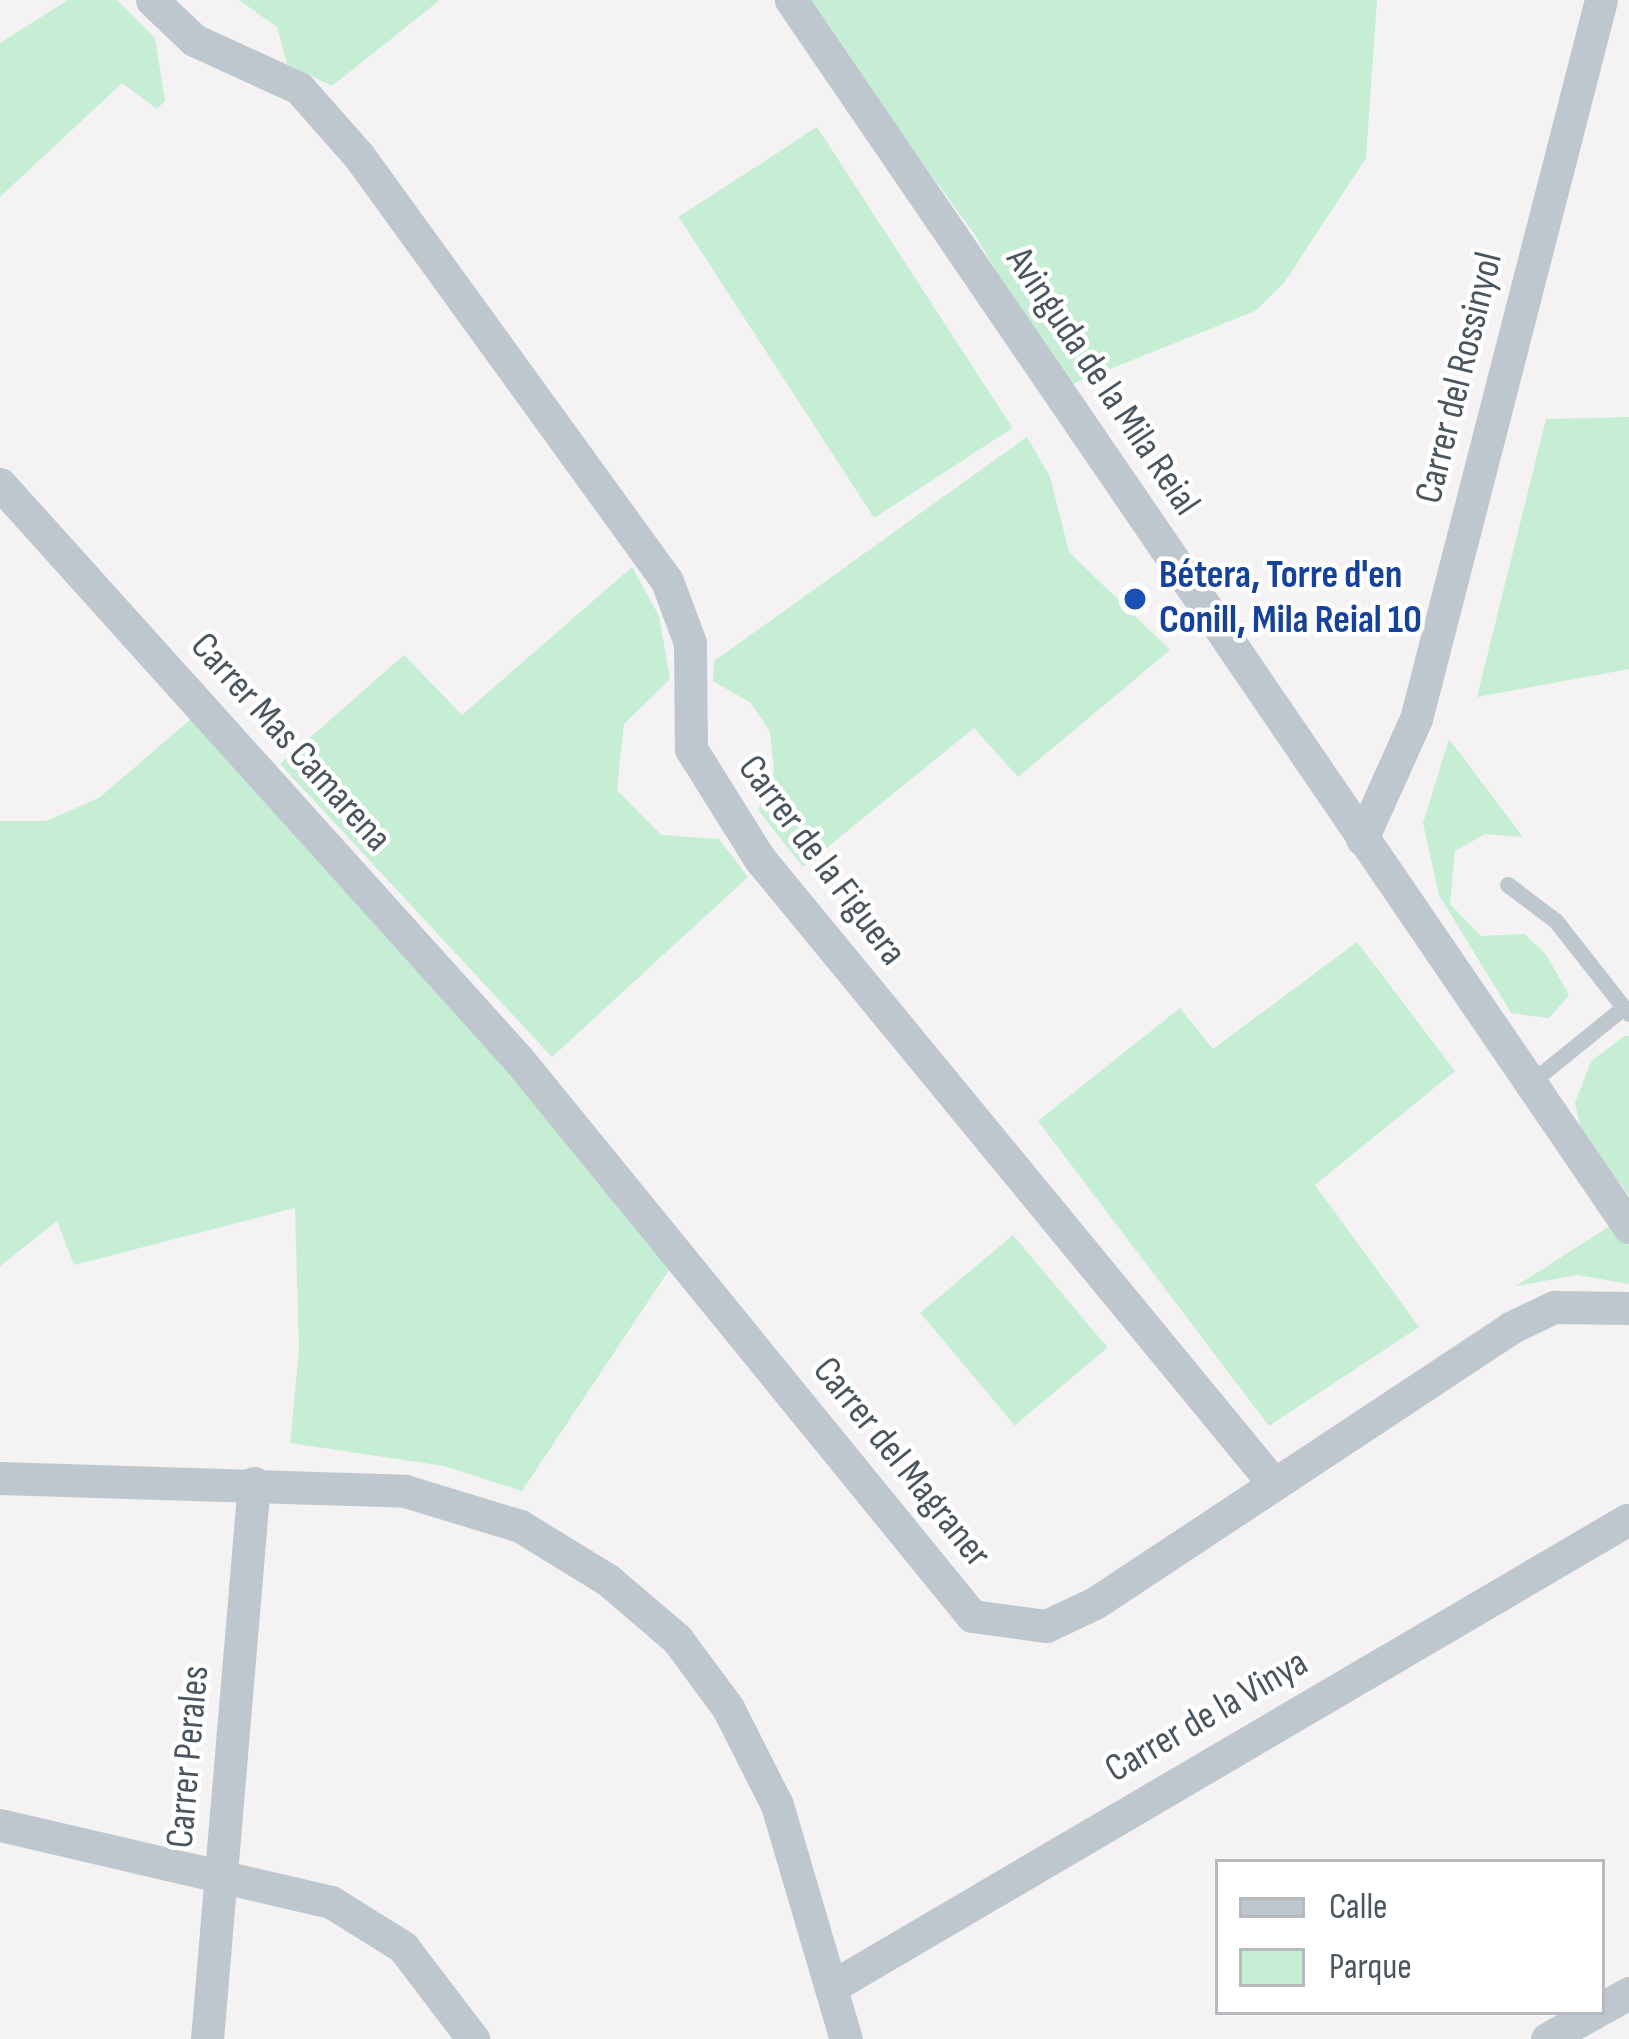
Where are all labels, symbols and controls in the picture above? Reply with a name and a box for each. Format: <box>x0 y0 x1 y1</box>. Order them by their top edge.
street label: Avinguda de la Mila Reial <box>995 239 1209 525</box>
street label: Carrer del Rossinyol <box>1406 248 1514 508</box>
place label: Bétera, Torre d'en Conill, Mila Reial 10 <box>1159 554 1422 645</box>
marker: Bétera, Torre d'en Conill, Mila Reial 10 <box>1122 586 1148 612</box>
street label: Carrer Mas Camarena <box>180 624 400 862</box>
street label: Carrer de la Figuera <box>727 747 915 975</box>
street label: Carrer del Magraner <box>802 1349 1000 1577</box>
street label: Carrer de la Vinya <box>1098 1640 1316 1794</box>
street label: Carrer Perales <box>158 1664 220 1850</box>
legend <box>1215 1859 1605 2015</box>
text: Calle <box>1329 1886 1388 1929</box>
text: Parque <box>1329 1946 1412 1989</box>

